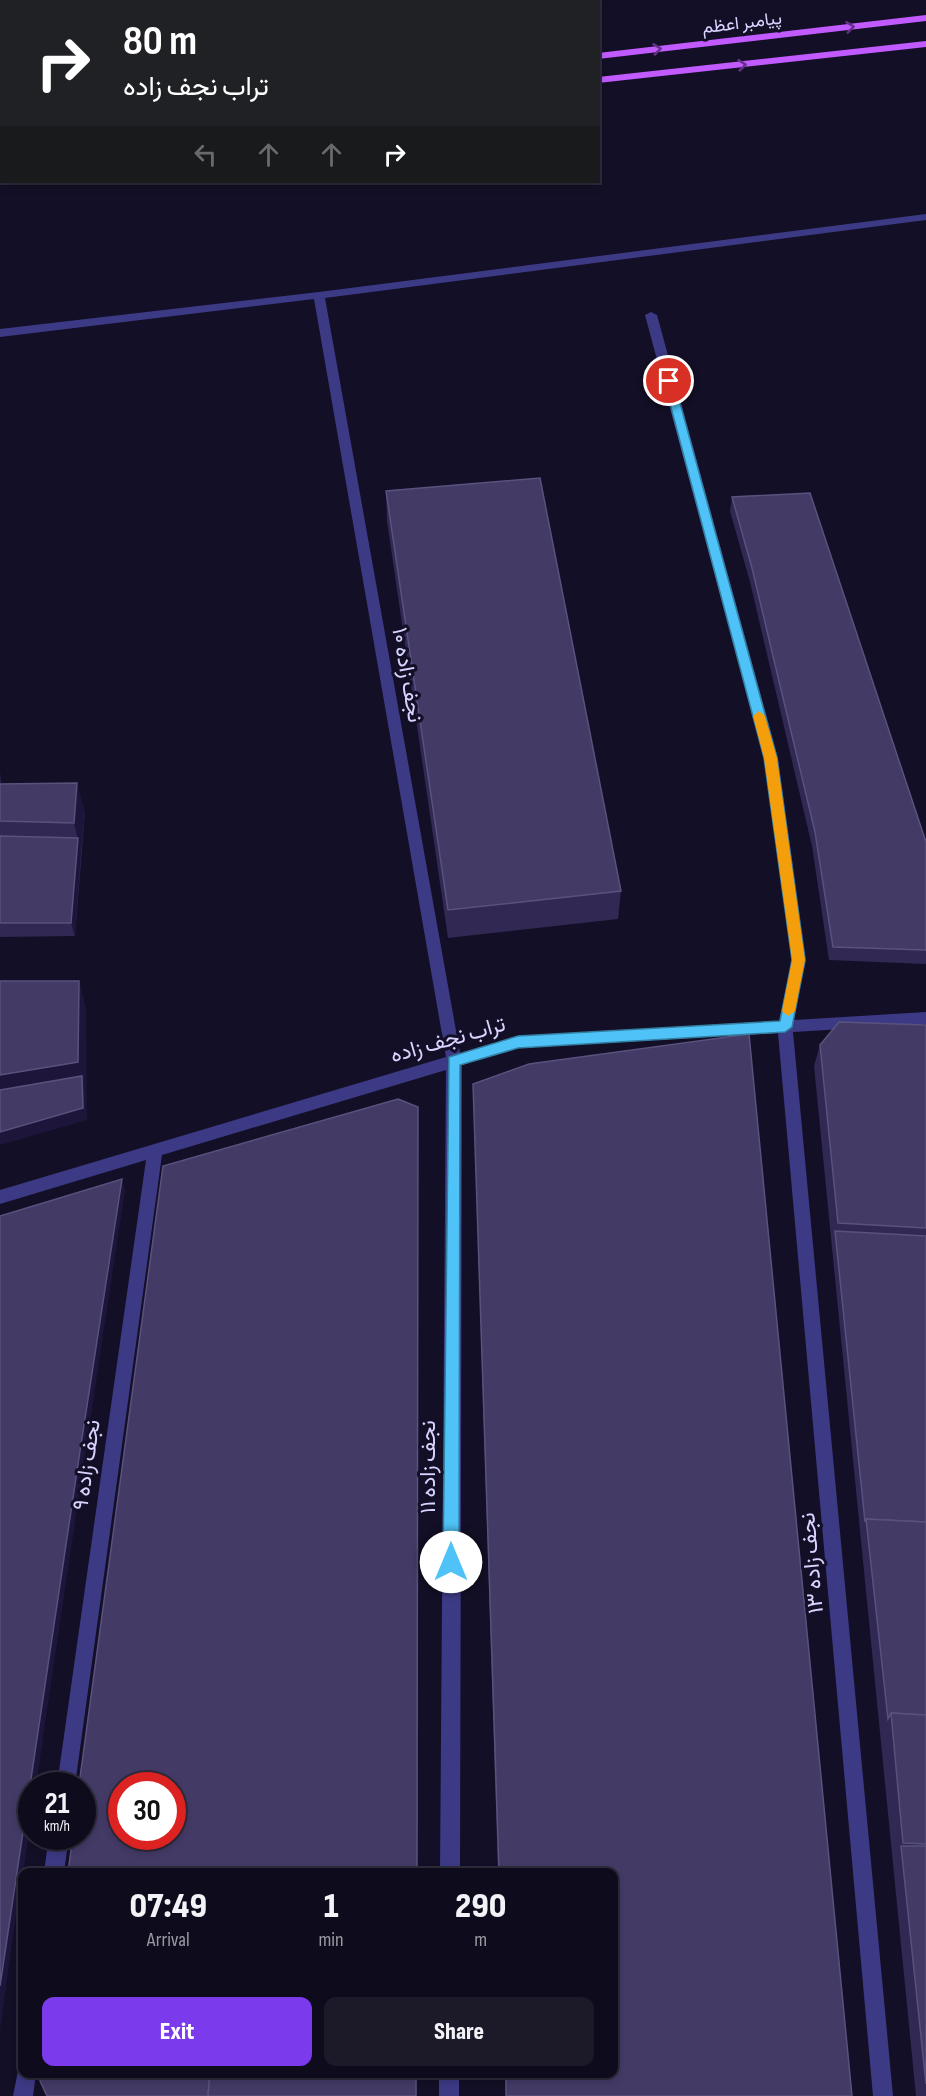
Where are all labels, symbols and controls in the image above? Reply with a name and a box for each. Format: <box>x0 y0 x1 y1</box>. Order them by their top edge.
street label: پیامبر اعظم <box>701 8 783 39</box>
text: 80 m <box>123 16 197 67</box>
one-way arrow <box>846 21 855 34</box>
icon: right <box>24 24 102 102</box>
one-way arrow <box>652 43 661 56</box>
one-way arrow <box>737 59 746 72</box>
text: تراب نجف زاده <box>123 71 269 103</box>
icon: left <box>189 138 222 171</box>
icon: ahead <box>252 138 285 171</box>
icon: ahead <box>315 138 348 171</box>
icon: right <box>378 138 411 171</box>
pin <box>643 355 694 406</box>
icon: arrive <box>652 364 685 397</box>
street label: نجف زاده ۱۰ <box>385 625 429 725</box>
street label: تراب نجف زاده <box>387 1011 509 1069</box>
street label: نجف زاده ۹ <box>67 1418 107 1512</box>
street label: نجف زاده ۱۱ <box>415 1420 442 1514</box>
street label: نجف زاده ۱۳ <box>794 1511 830 1615</box>
position arrow <box>419 1530 483 1594</box>
speed limit sign: 30 <box>108 1772 186 1850</box>
text: 21 <box>45 1786 69 1822</box>
text: km/h <box>44 1817 70 1836</box>
text: 07:49 <box>129 1885 207 1928</box>
text: 1 <box>324 1885 338 1928</box>
text: 290 <box>455 1885 506 1928</box>
text: Arrival <box>147 1928 190 1952</box>
text: min <box>318 1928 344 1952</box>
text: m <box>474 1928 487 1952</box>
button: Exit <box>42 1997 312 2066</box>
button: Share <box>324 1997 594 2066</box>

